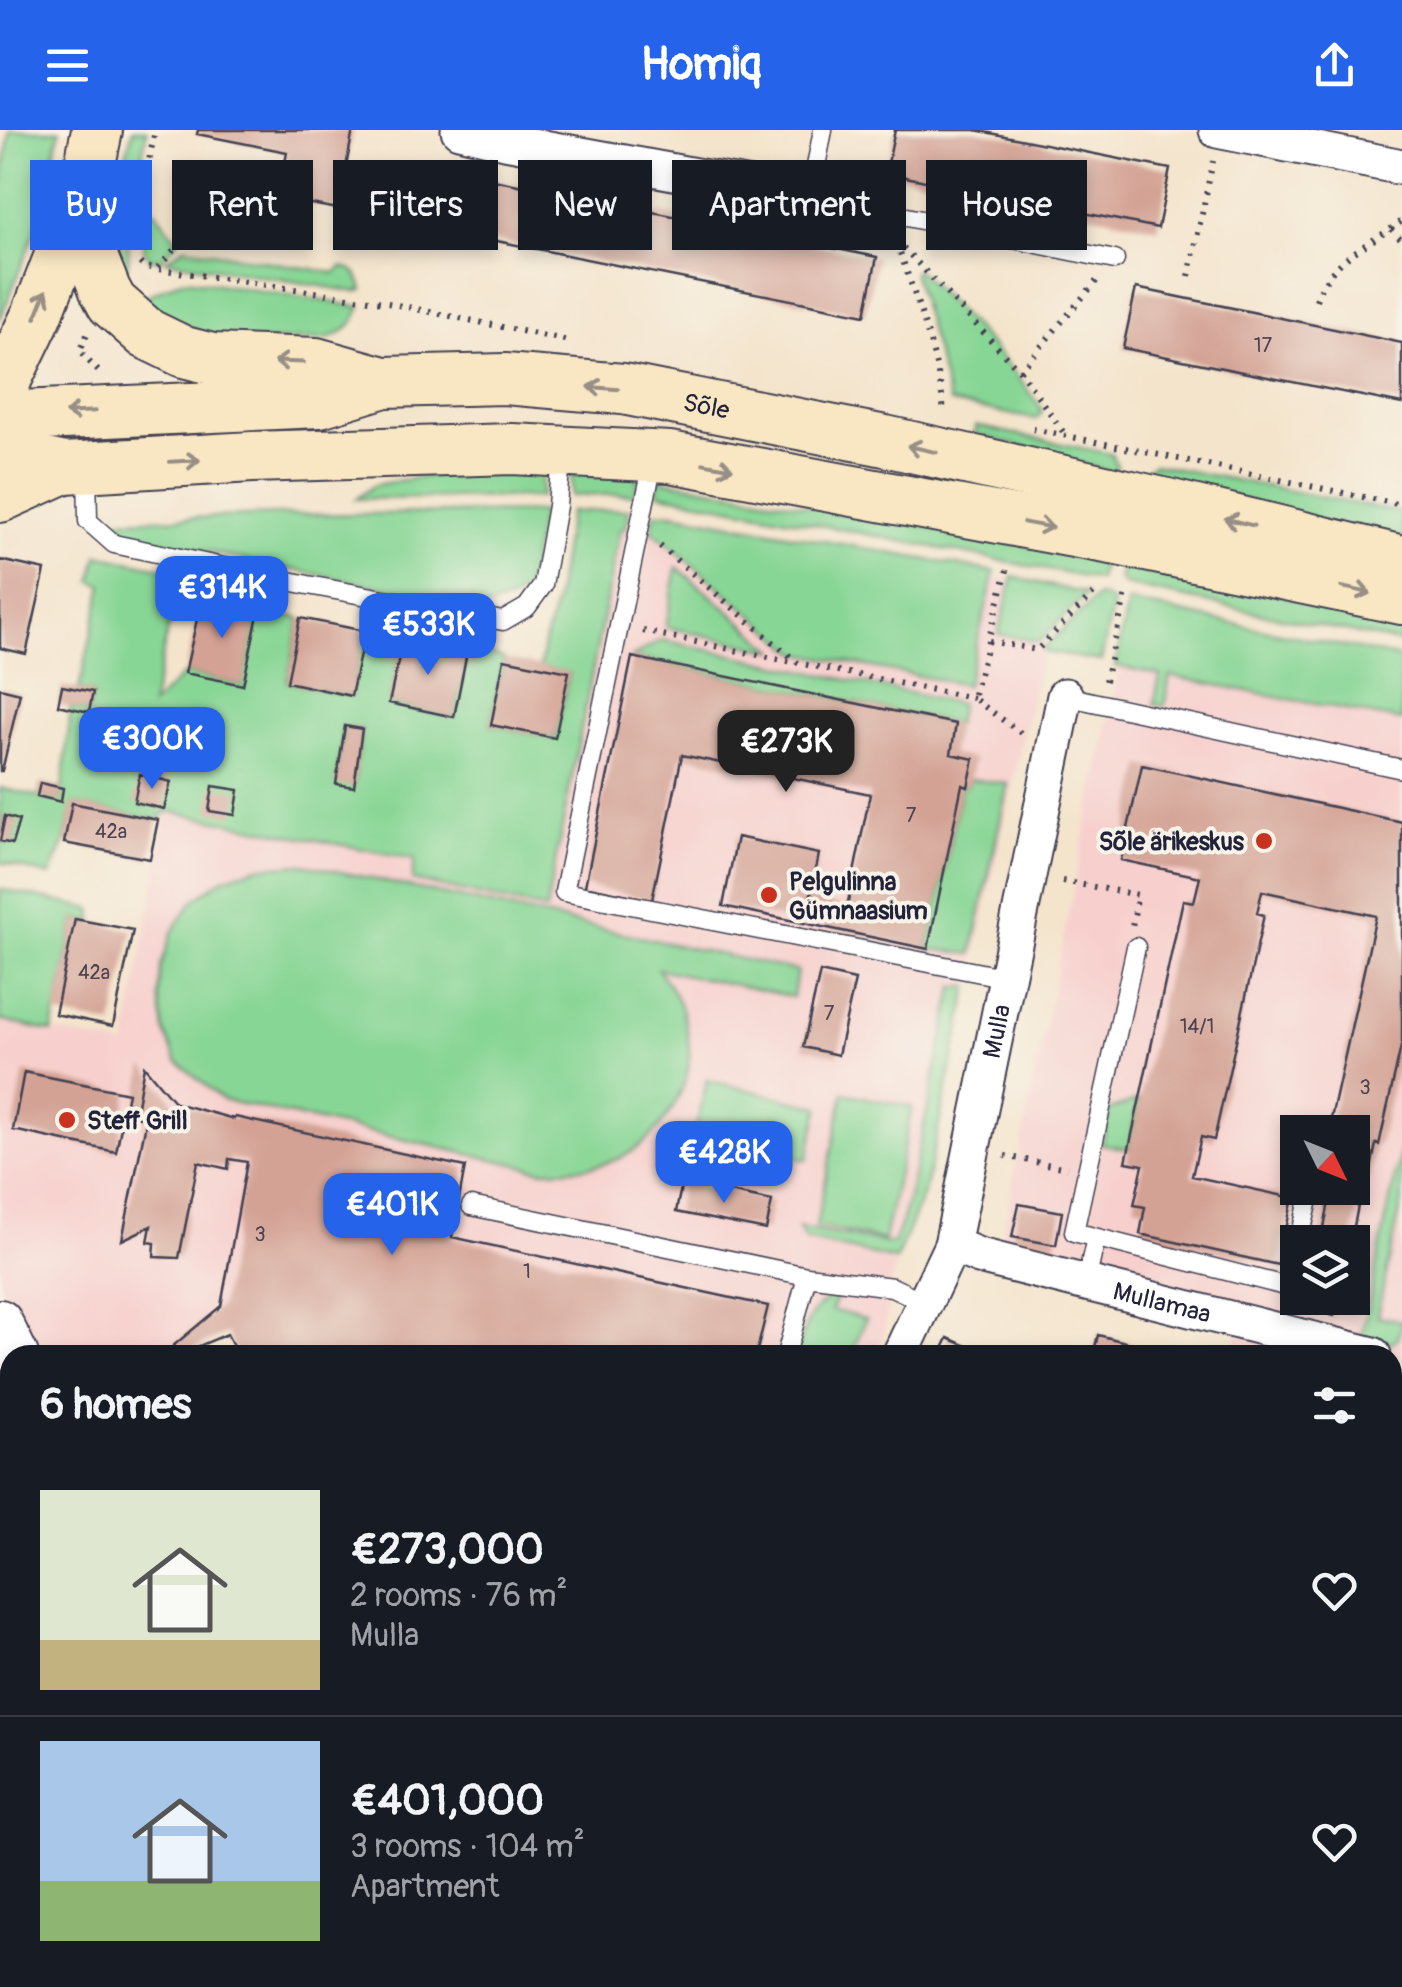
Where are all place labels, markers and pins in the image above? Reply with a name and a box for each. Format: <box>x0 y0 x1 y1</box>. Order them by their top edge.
pin: €314K <box>152 556 292 641</box>
pin: €533K <box>358 593 498 678</box>
pin: €300K <box>82 707 222 792</box>
pin: €273K <box>716 710 856 795</box>
place label: Sõle ärikeskus <box>1099 827 1245 858</box>
marker: Sõle ärikeskus <box>1253 830 1275 852</box>
place label: Pelgulinna Gümnaasium <box>789 867 928 927</box>
marker: Pelgulinna Gümnaasium <box>758 884 780 906</box>
place label: Steff Grill <box>87 1106 188 1137</box>
marker: Steff Grill <box>56 1109 78 1131</box>
pin: €428K <box>654 1121 794 1206</box>
pin: €401K <box>322 1173 462 1258</box>

